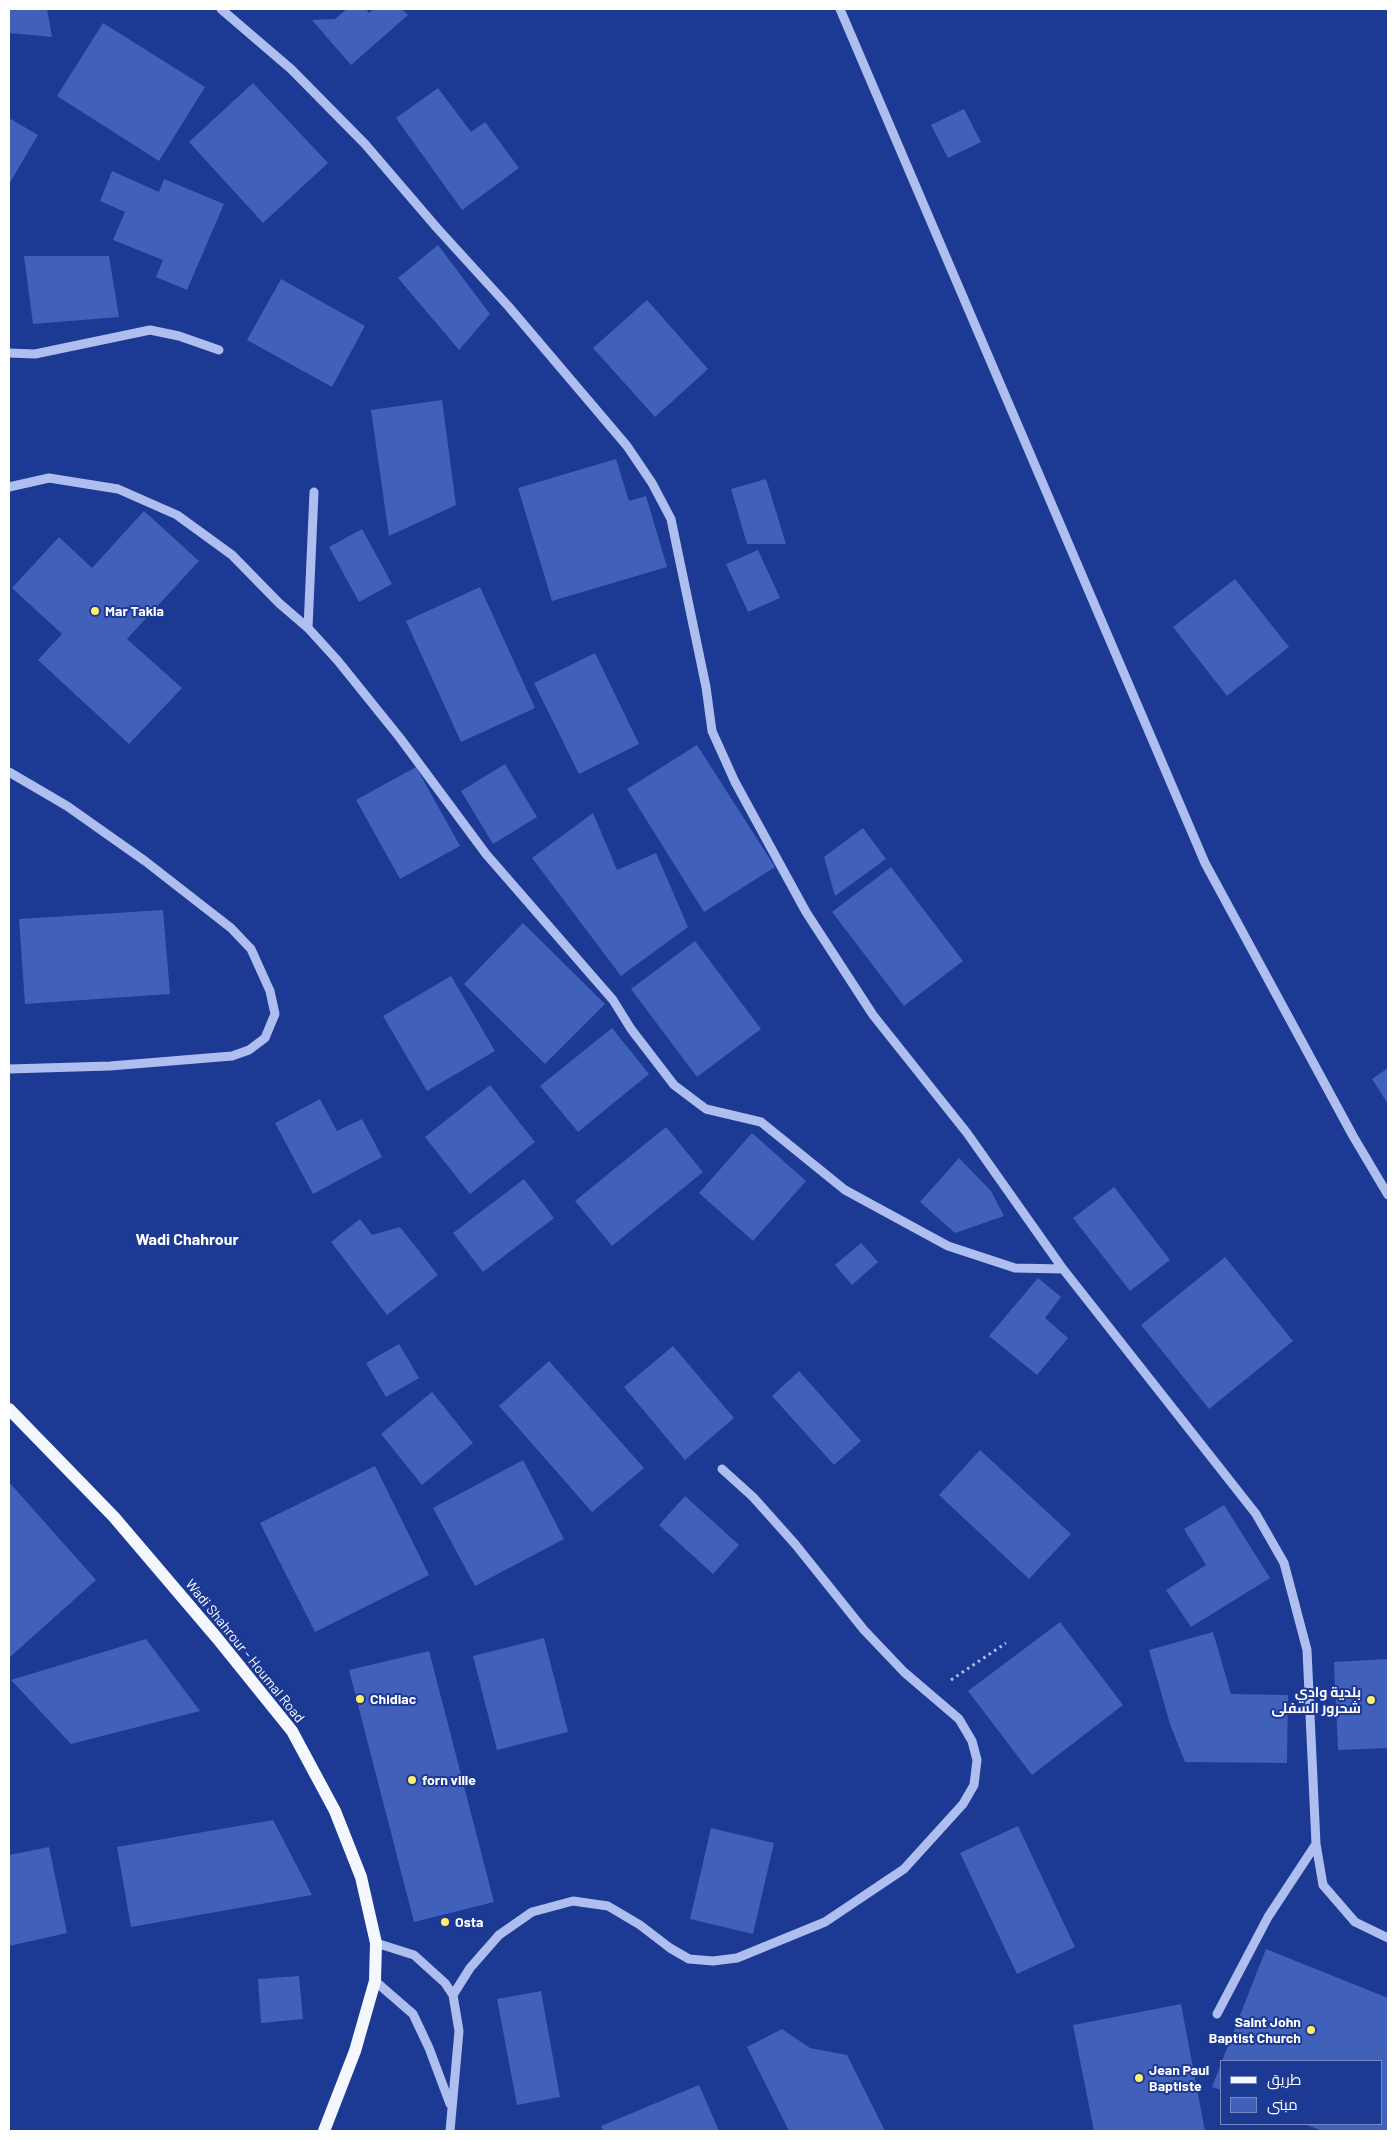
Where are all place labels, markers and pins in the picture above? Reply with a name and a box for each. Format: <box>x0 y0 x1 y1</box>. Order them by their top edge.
place label: Mar Takla <box>105 603 164 619</box>
marker: Mar Takla <box>89 605 101 617</box>
place label: بلدية وادي شحرور السفلى <box>1272 1684 1361 1716</box>
place label: Chidiac <box>370 1691 416 1707</box>
marker: Chidiac <box>354 1693 366 1705</box>
marker: بلدية وادي شحرور السفلى <box>1365 1694 1377 1706</box>
place label: forn ville <box>422 1772 476 1788</box>
marker: forn ville <box>406 1774 418 1786</box>
place label: Osta <box>455 1914 483 1930</box>
marker: Osta <box>439 1916 451 1928</box>
place label: Saint John Baptist Church <box>1209 2014 1301 2046</box>
marker: Saint John Baptist Church <box>1305 2024 1317 2036</box>
place label: Jean Paul Baptiste <box>1149 2062 1209 2094</box>
marker: Jean Paul Baptiste <box>1133 2072 1145 2084</box>

